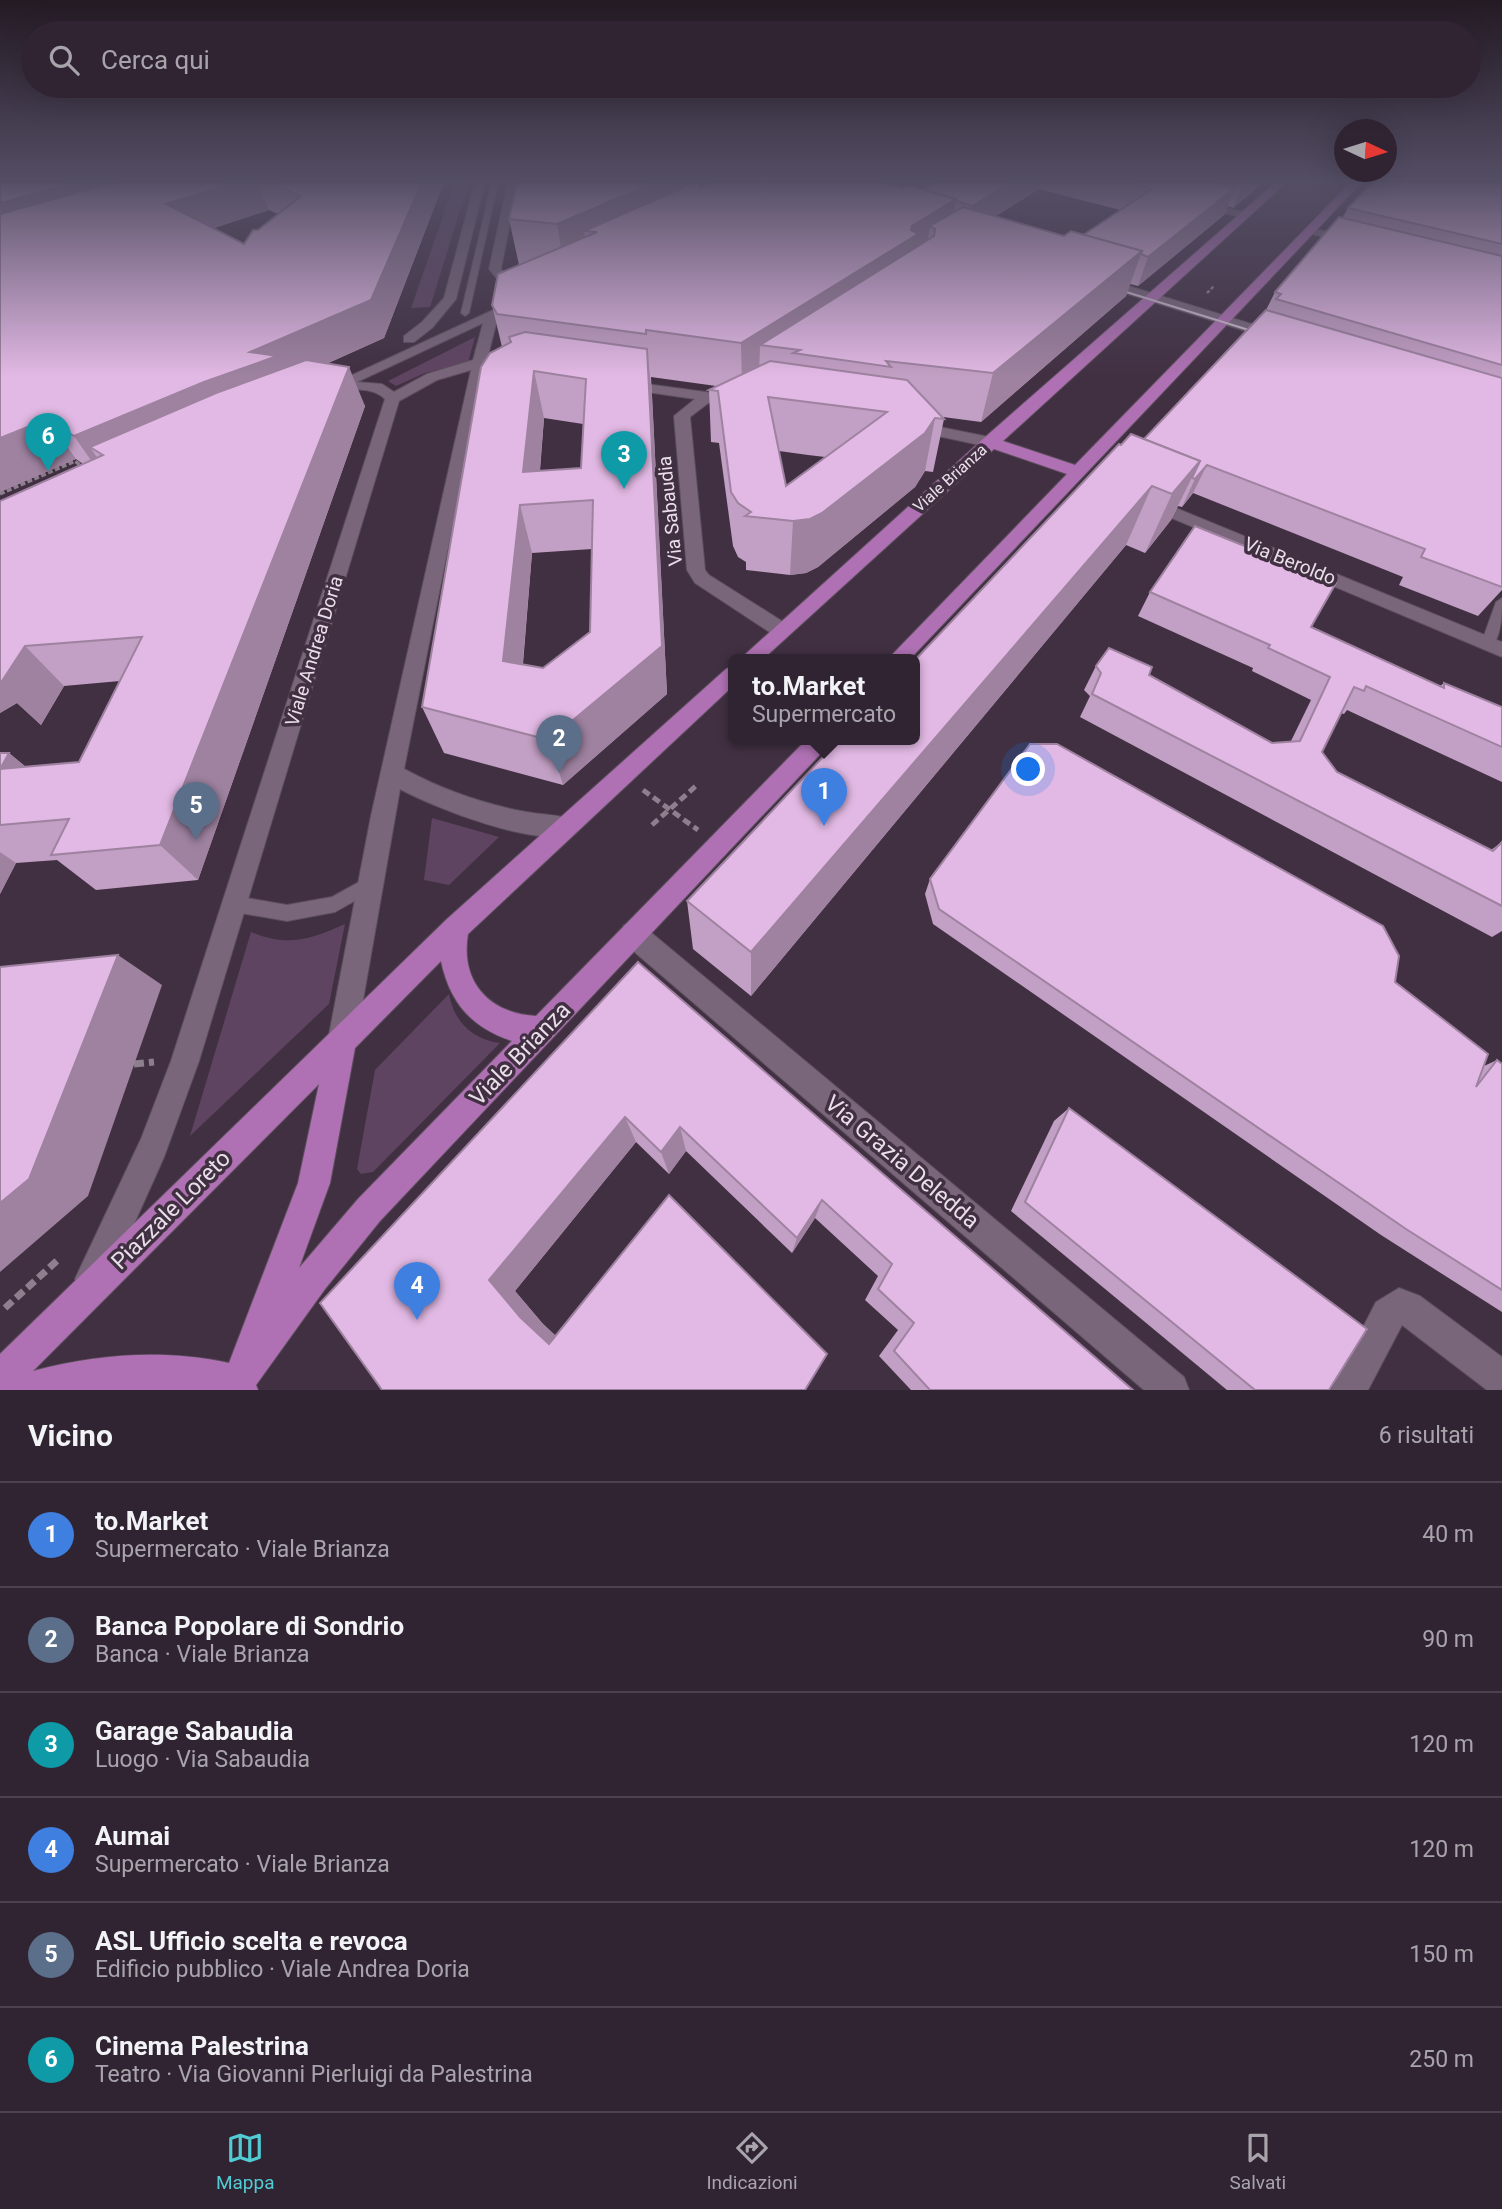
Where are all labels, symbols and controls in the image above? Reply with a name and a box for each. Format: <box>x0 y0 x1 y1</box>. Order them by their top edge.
search box <box>21 21 1481 98</box>
icon: search <box>45 41 83 79</box>
text: Cerca qui <box>101 45 210 75</box>
north arrow <box>1334 119 1397 182</box>
pin: 6 <box>25 413 71 471</box>
pin: 3 <box>601 431 647 489</box>
street label: Viale Brianza <box>909 440 991 516</box>
street label: Via Sabaudia <box>653 455 687 567</box>
street label: Via Beroldo <box>1241 532 1339 590</box>
street label: Viale Andrea Doria <box>280 573 348 729</box>
popup <box>728 654 920 745</box>
text: to.Market <box>752 671 865 701</box>
text: Supermercato <box>752 701 896 728</box>
pin: 2 <box>536 715 582 773</box>
your location <box>1011 752 1045 786</box>
pin: 1 <box>801 768 847 826</box>
pin: 5 <box>173 782 219 840</box>
street label: Viale Brianza <box>464 997 576 1111</box>
street label: Via Grazia Deledda <box>820 1090 984 1234</box>
street label: Piazzale Loreto <box>106 1145 236 1275</box>
pin: 4 <box>394 1262 440 1320</box>
text: Vicino <box>28 1418 113 1453</box>
text: 6 risultati <box>1379 1422 1474 1449</box>
text: to.Market <box>95 1506 208 1536</box>
text: 1 <box>44 1521 58 1548</box>
text: 40 m <box>1422 1521 1474 1548</box>
text: Supermercato · Viale Brianza <box>95 1536 390 1563</box>
text: Banca Popolare di Sondrio <box>95 1611 404 1641</box>
text: 2 <box>44 1626 58 1653</box>
text: 90 m <box>1422 1626 1474 1653</box>
text: Banca · Viale Brianza <box>95 1641 310 1668</box>
text: Garage Sabaudia <box>95 1716 293 1746</box>
text: 3 <box>44 1731 58 1758</box>
text: 120 m <box>1409 1731 1474 1758</box>
text: Luogo · Via Sabaudia <box>95 1746 310 1773</box>
text: Aumai <box>95 1821 170 1851</box>
text: 4 <box>44 1836 58 1863</box>
text: 120 m <box>1409 1836 1474 1863</box>
text: Supermercato · Viale Brianza <box>95 1851 390 1878</box>
text: ASL Ufficio scelta e revoca <box>95 1926 408 1956</box>
text: 5 <box>44 1941 58 1968</box>
text: 150 m <box>1409 1941 1474 1968</box>
text: Edificio pubblico · Viale Andrea Doria <box>95 1956 470 1983</box>
text: Cinema Palestrina <box>95 2031 309 2061</box>
text: 6 <box>44 2046 58 2073</box>
text: 250 m <box>1409 2046 1474 2073</box>
text: Teatro · Via Giovanni Pierluigi da Palestrina <box>95 2061 533 2088</box>
tab: Mappa <box>216 2129 275 2194</box>
tab: Indicazioni <box>706 2129 798 2194</box>
tab: Salvati <box>1230 2129 1286 2194</box>

